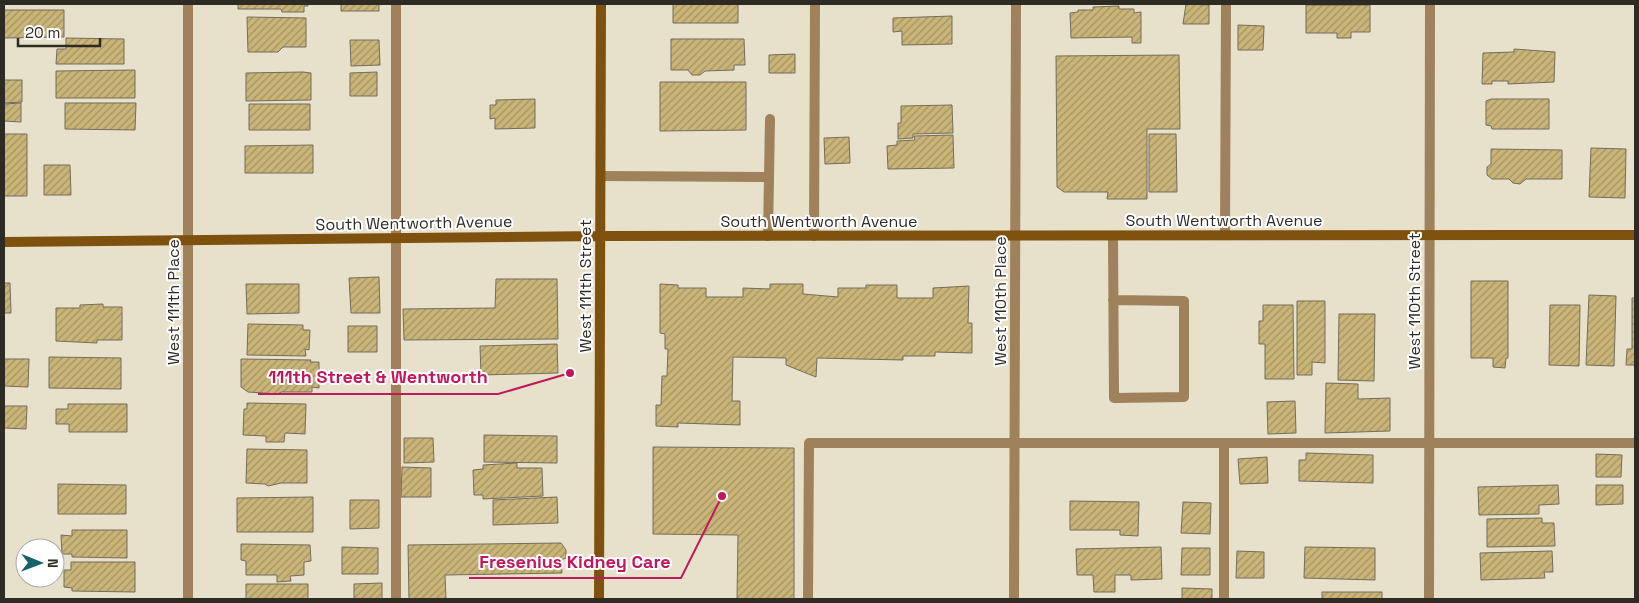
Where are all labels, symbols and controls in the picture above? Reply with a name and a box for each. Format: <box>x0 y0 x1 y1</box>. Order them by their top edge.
scale bar <box>18 15 100 47</box>
text: 20 m <box>25 23 60 42</box>
street label: South Wentworth Avenue <box>1126 210 1323 231</box>
street label: South Wentworth Avenue <box>315 211 513 235</box>
street label: South Wentworth Avenue <box>721 211 918 232</box>
street label: West 111th Street <box>575 219 596 353</box>
street label: West 110th Street <box>1404 233 1425 369</box>
street label: West 110th Place <box>990 236 1011 366</box>
street label: West 111th Place <box>163 239 184 365</box>
callout: 111th Street & Wentworth <box>258 361 498 394</box>
text: 111th Street & Wentworth <box>268 365 488 388</box>
north arrow <box>15 538 65 588</box>
callout: Fresenius Kidney Care <box>469 545 681 578</box>
text: Fresenius Kidney Care <box>479 550 671 573</box>
text: N <box>44 558 62 568</box>

